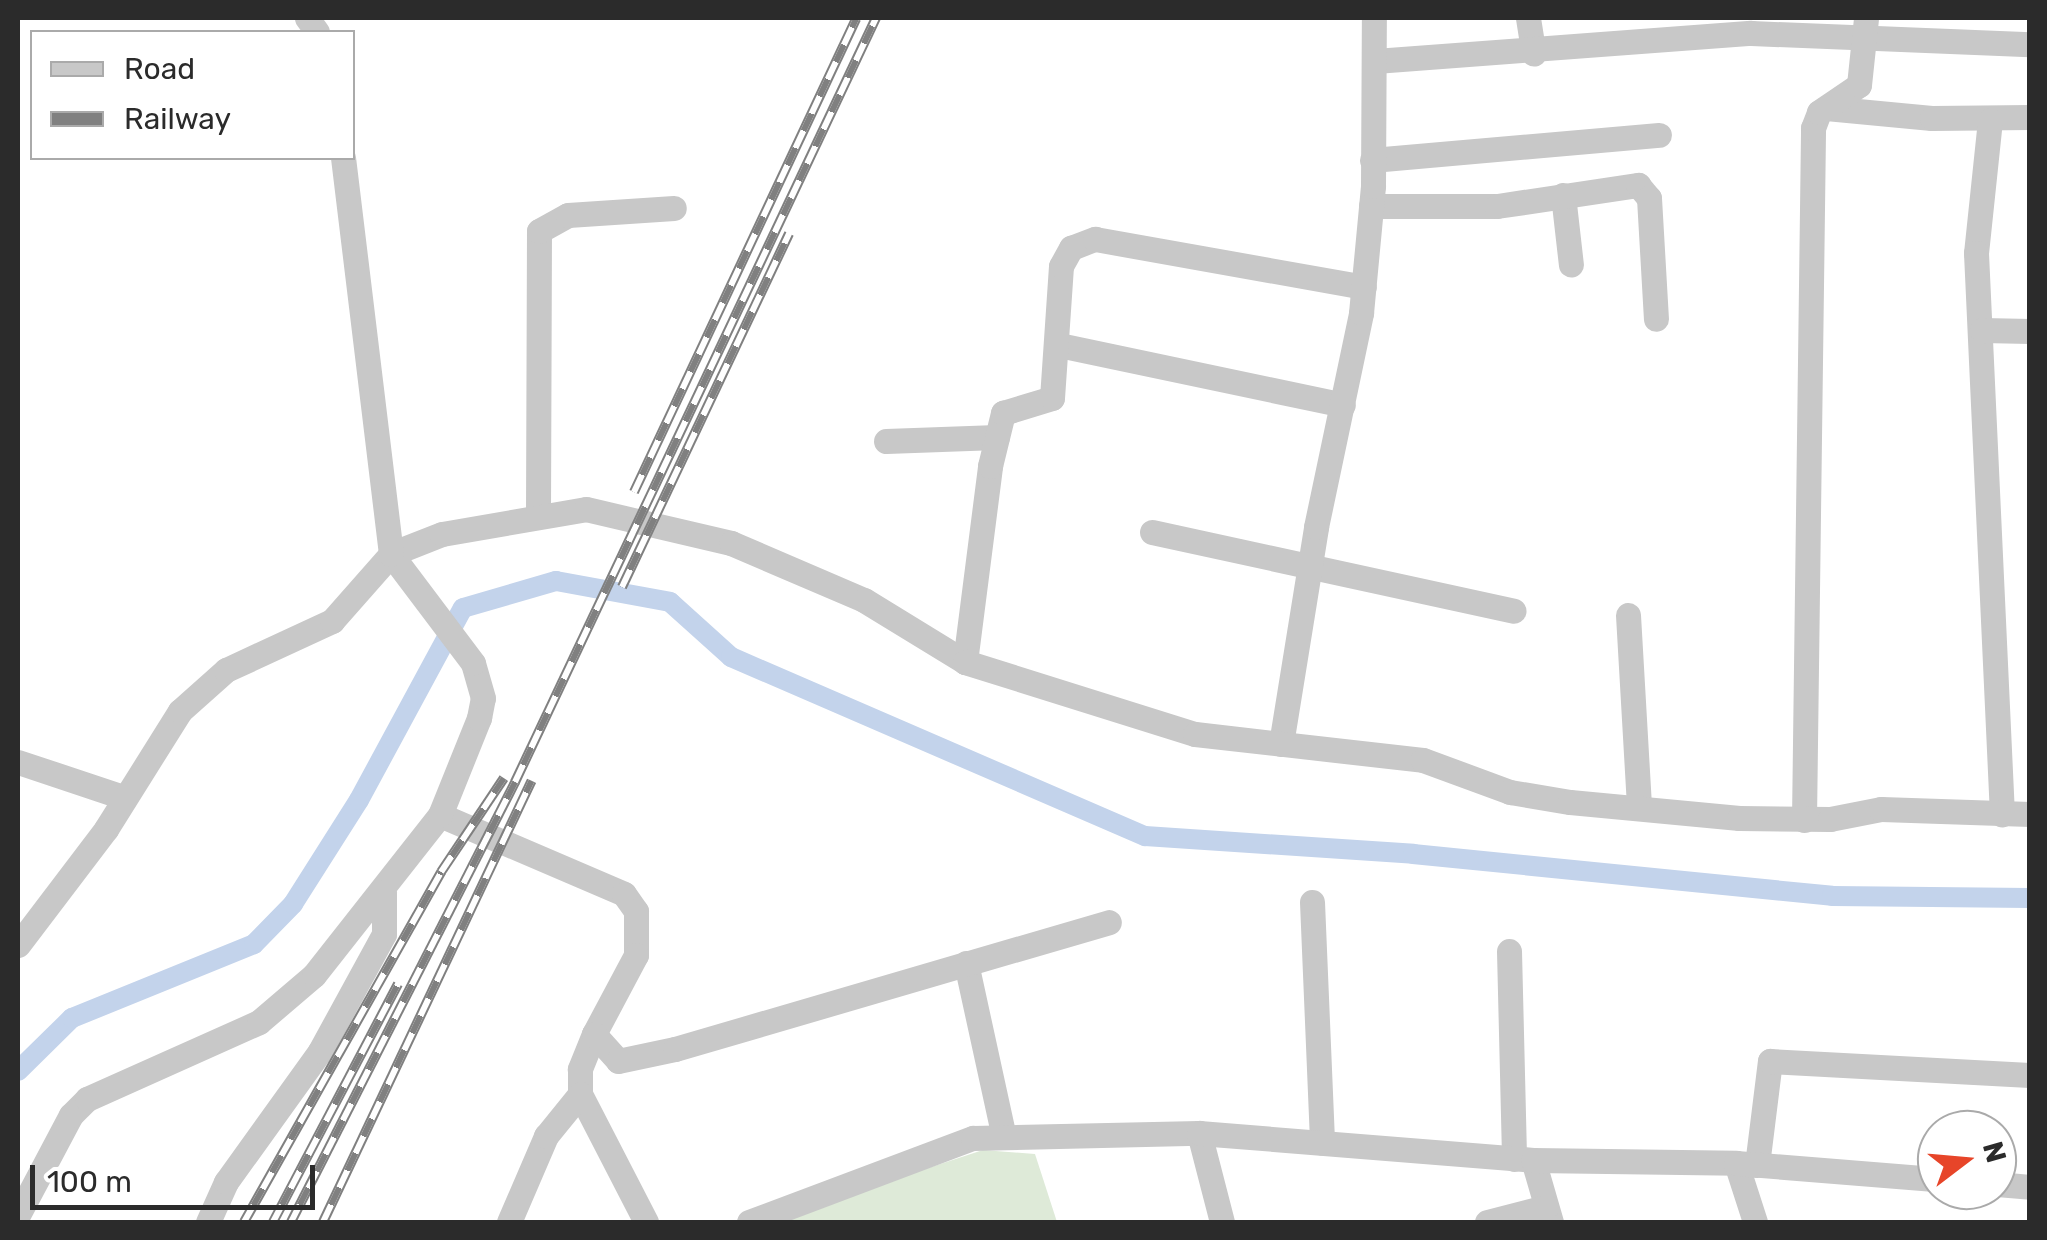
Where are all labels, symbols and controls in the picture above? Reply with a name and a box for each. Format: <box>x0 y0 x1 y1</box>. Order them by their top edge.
legend <box>30 30 355 160</box>
text: Road <box>124 51 195 87</box>
text: Railway <box>124 101 231 137</box>
north arrow <box>1917 1110 2017 1210</box>
text: N <box>1976 1138 2013 1166</box>
scale bar <box>35 1145 320 1207</box>
text: 100 m <box>47 1164 132 1200</box>

